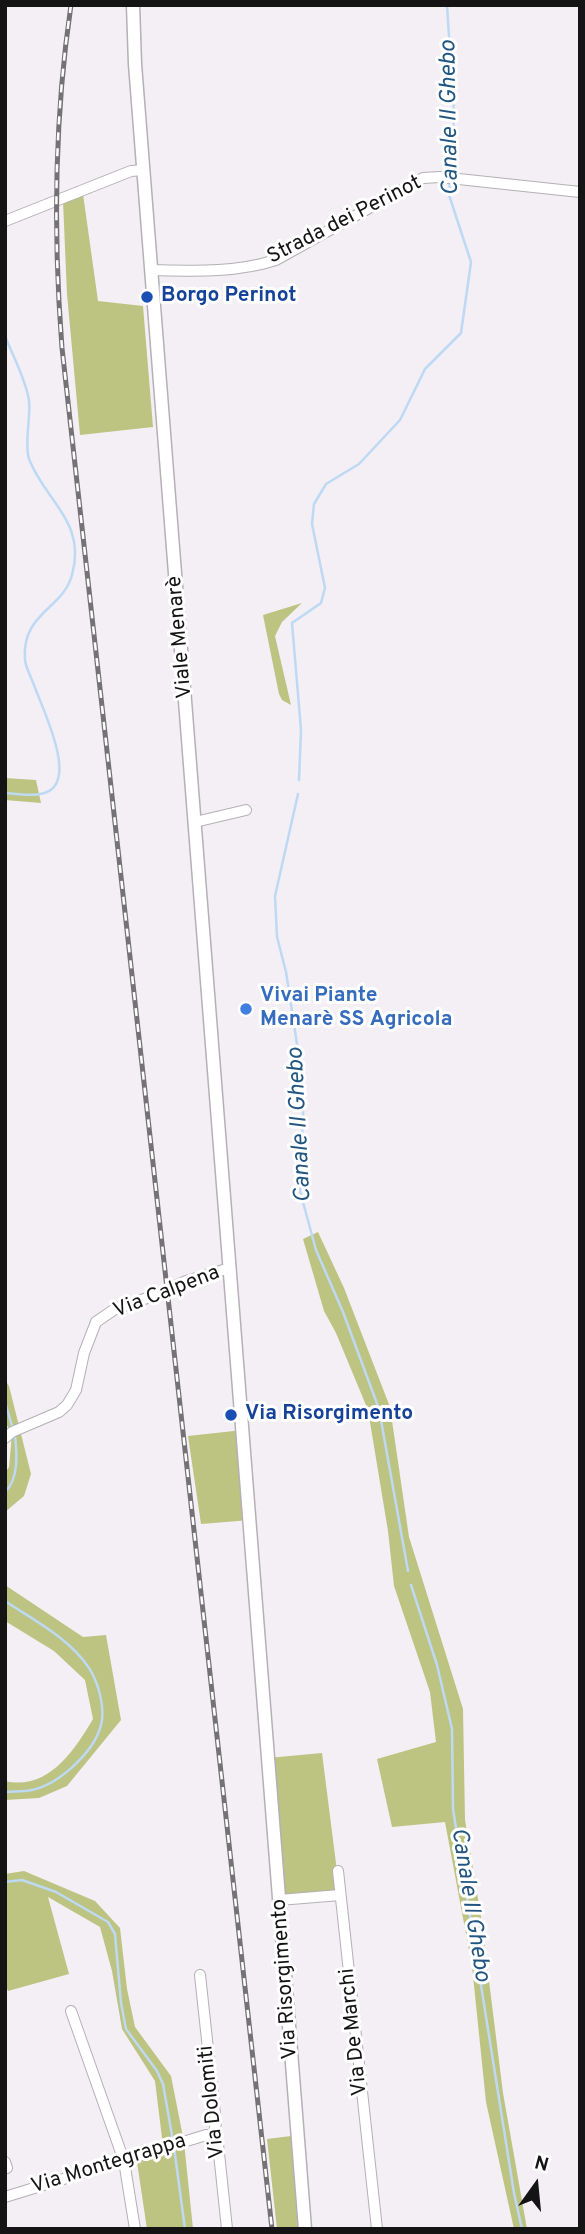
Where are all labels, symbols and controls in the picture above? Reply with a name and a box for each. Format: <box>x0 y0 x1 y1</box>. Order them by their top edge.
water label: Canale Il Ghebo <box>436 40 466 196</box>
street label: Strada dei Perinot <box>264 171 426 271</box>
place label: Borgo Perinot <box>161 284 297 310</box>
marker: Borgo Perinot <box>139 289 155 305</box>
street label: Viale Menarè <box>163 575 199 699</box>
place label: Vivai Piante Menarè SS Agricola <box>260 984 452 1034</box>
marker: Vivai Piante Menarè SS Agricola <box>238 1001 254 1017</box>
water label: Canale Il Ghebo <box>283 1047 319 1203</box>
street label: Via Calpena <box>110 1261 224 1325</box>
place label: Via Risorgimento <box>245 1402 413 1428</box>
marker: Via Risorgimento <box>223 1407 239 1423</box>
water label: Canale Il Ghebo <box>443 1826 495 1984</box>
street label: Via Risorgimento <box>268 1898 304 2060</box>
street label: Via De Marchi <box>336 1967 374 2097</box>
street label: Via Dolomiti <box>195 2044 231 2160</box>
street label: Via Montegrappa <box>29 2129 189 2201</box>
north arrow <box>501 2150 571 2220</box>
text: N <box>532 2151 551 2178</box>

